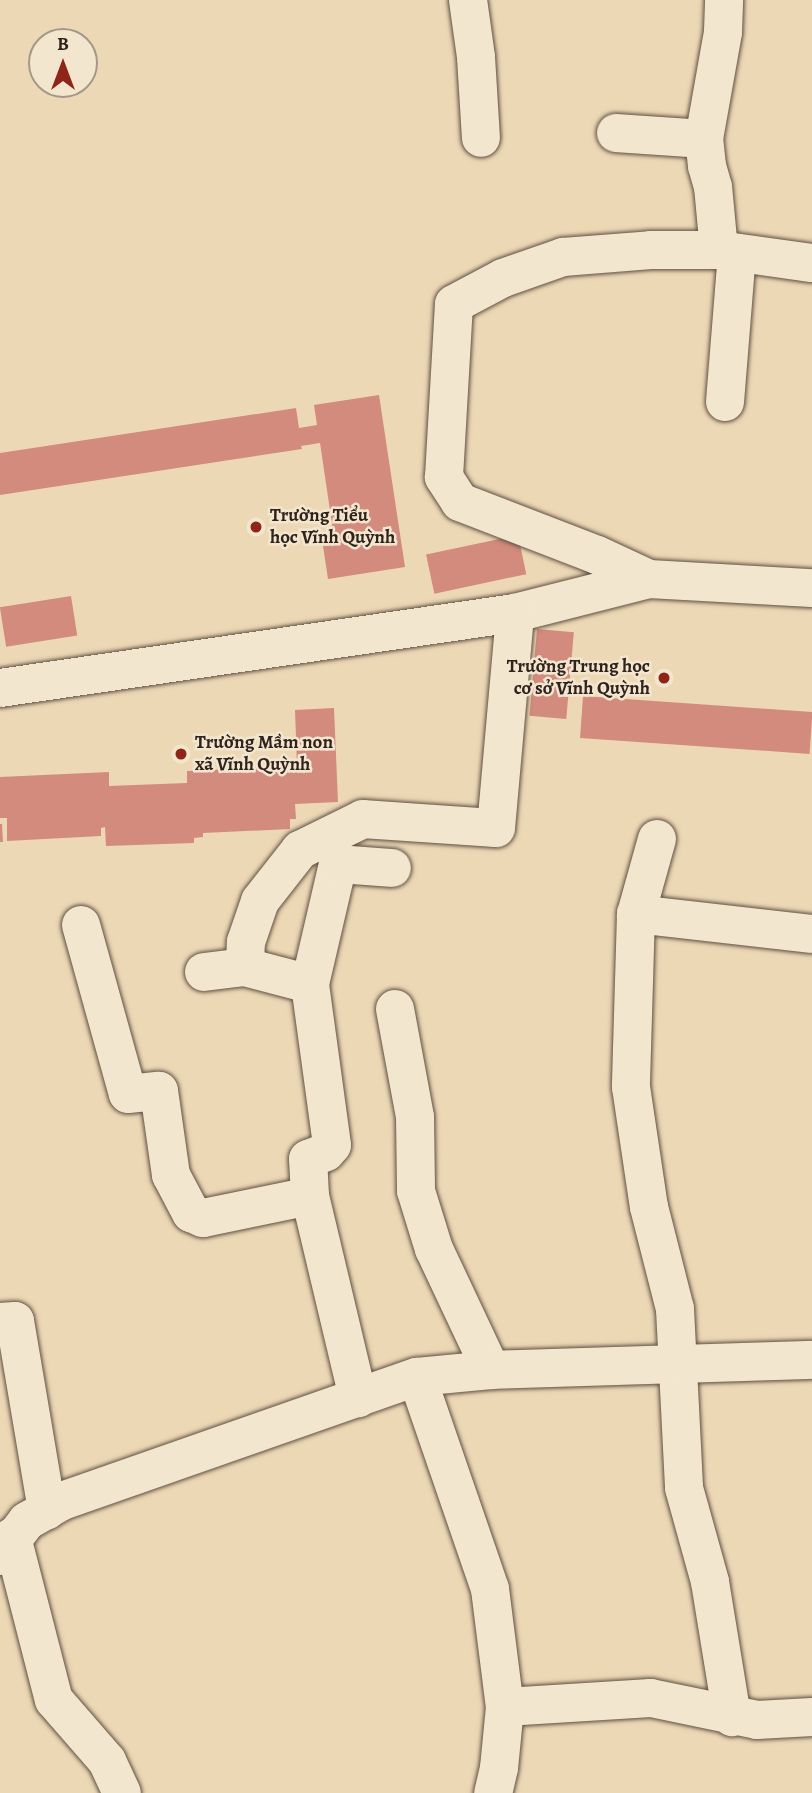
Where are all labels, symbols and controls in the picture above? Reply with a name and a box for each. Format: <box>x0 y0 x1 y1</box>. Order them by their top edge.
north arrow <box>28 28 98 98</box>
text: B <box>57 31 69 57</box>
place label: Trường Tiểu học Vĩnh Quỳnh <box>270 505 395 549</box>
marker: Trường Tiểu học Vĩnh Quỳnh <box>248 519 264 535</box>
place label: Trường Trung học cơ sở Vĩnh Quỳnh <box>507 656 650 700</box>
marker: Trường Trung học cơ sở Vĩnh Quỳnh <box>656 670 672 686</box>
place label: Trường Mầm non xã Vĩnh Quỳnh <box>195 732 333 776</box>
marker: Trường Mầm non xã Vĩnh Quỳnh <box>173 746 189 762</box>

